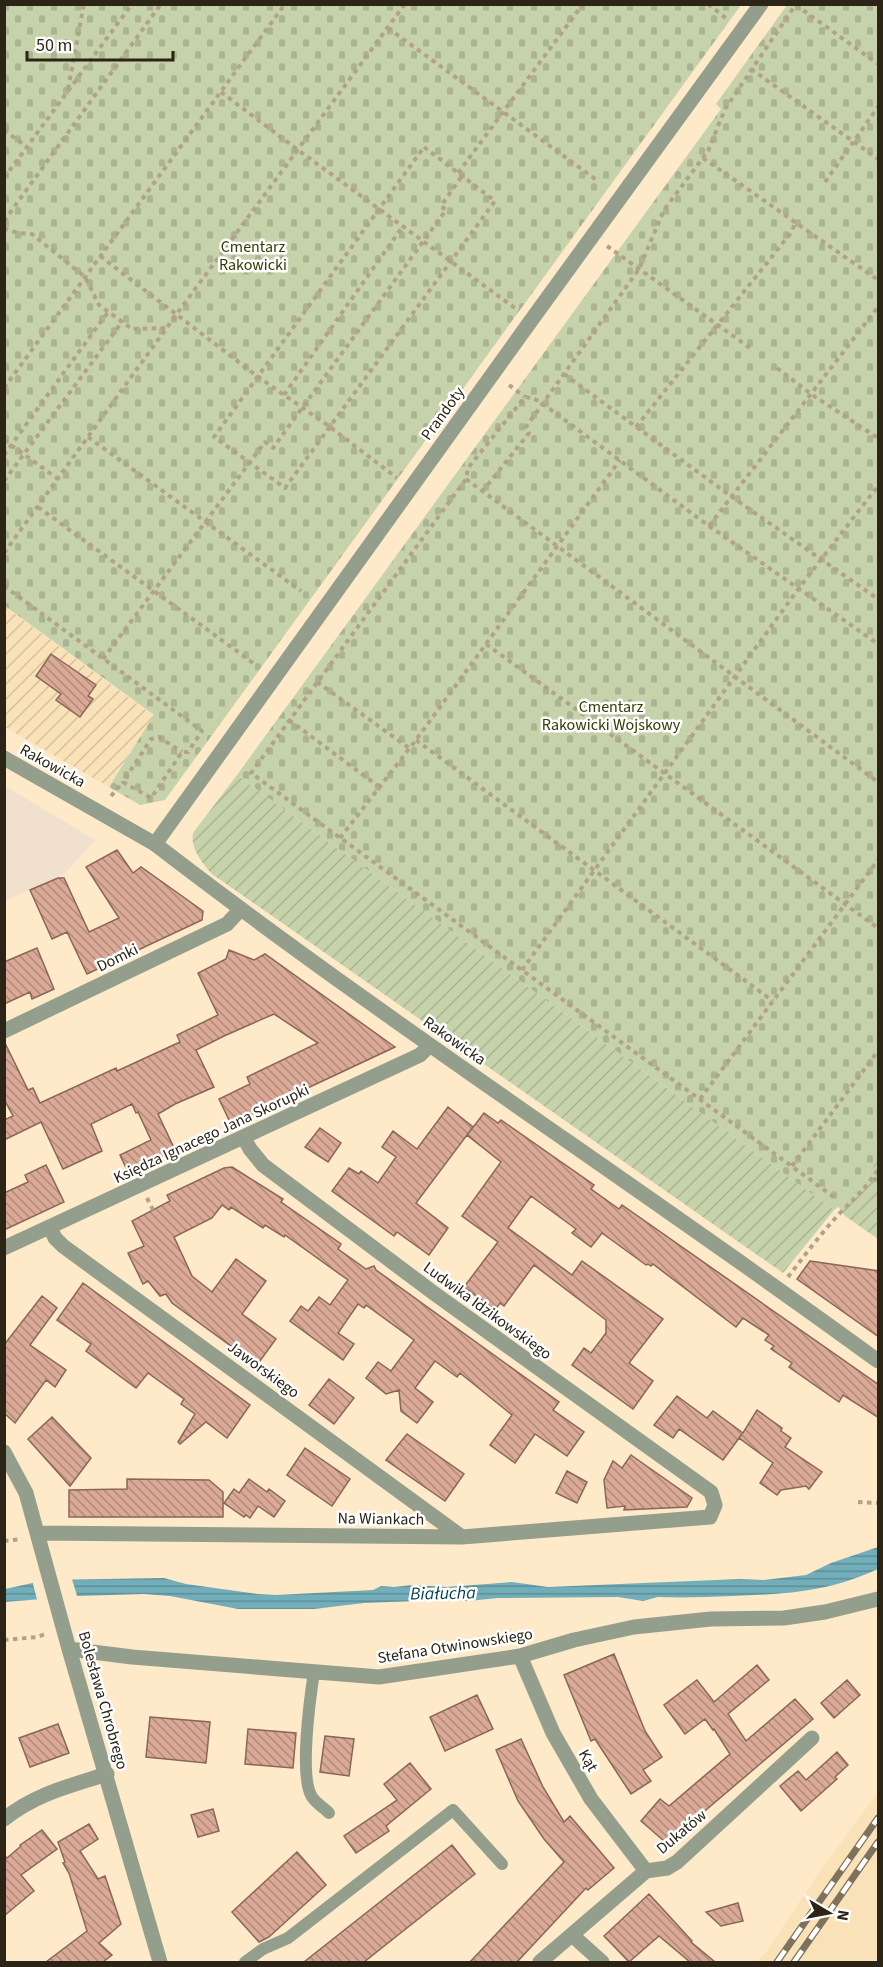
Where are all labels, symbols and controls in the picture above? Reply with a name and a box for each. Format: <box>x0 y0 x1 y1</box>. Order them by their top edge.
scale bar <box>27 24 172 62</box>
text: 50 m <box>36 33 72 58</box>
park label: Cmentarz Rakowicki <box>219 236 287 276</box>
street label: Prandoty <box>416 382 470 445</box>
park label: Cmentarz Rakowicki Wojskowy <box>542 696 681 736</box>
street label: Rakowicka <box>16 739 89 793</box>
street label: Domki <box>93 938 142 977</box>
street label: Rakowicka <box>419 1011 490 1070</box>
street label: Księdza Ignacego Jana Skorupki <box>110 1079 313 1189</box>
street label: Ludwika Idzikowskiego <box>419 1257 556 1365</box>
street label: Jaworskiego <box>223 1336 304 1403</box>
street label: Na Wiankach <box>337 1507 425 1531</box>
water label: Białucha <box>410 1580 476 1607</box>
street label: Stefana Otwinowskiego <box>376 1623 534 1669</box>
street label: Bolesława Chrobrego <box>73 1629 133 1772</box>
street label: Kąt <box>573 1745 604 1776</box>
street label: Dukatów <box>652 1804 712 1859</box>
north arrow <box>799 1883 859 1943</box>
text: N <box>831 1908 855 1923</box>

